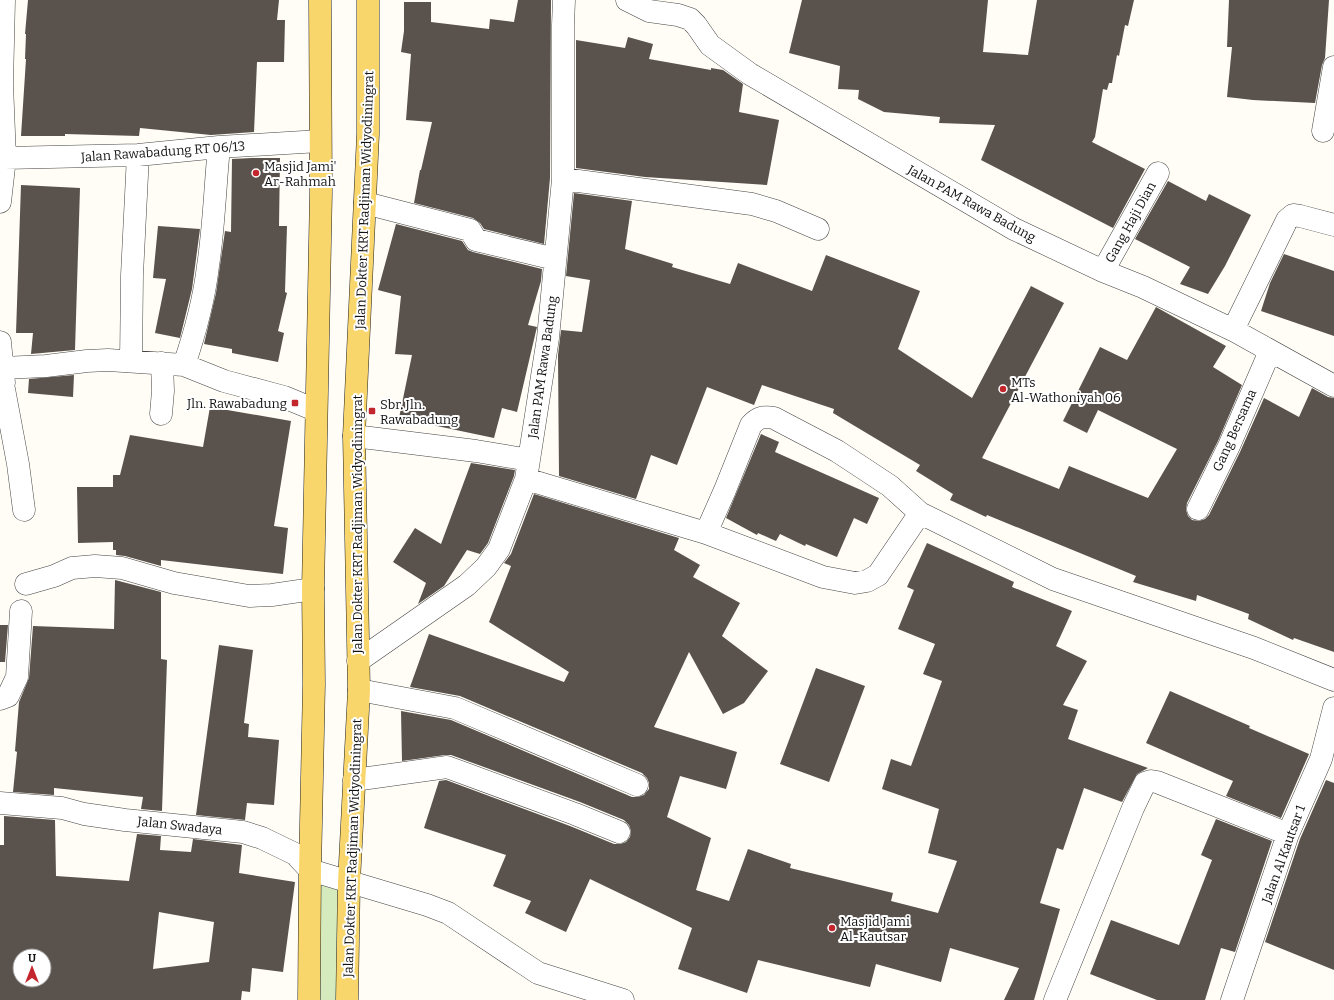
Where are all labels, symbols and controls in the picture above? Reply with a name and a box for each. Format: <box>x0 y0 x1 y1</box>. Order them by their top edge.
street label: Jalan Dokter KRT Radjiman Widyodiningrat <box>352 70 377 331</box>
street label: Jalan Rawabadung RT 06/13 <box>79 138 246 165</box>
place label: Masjid Jami' Ar-Rahmah <box>264 159 337 189</box>
street label: Jalan PAM Rawa Badung <box>904 161 1038 245</box>
marker: Masjid Jami' Ar-Rahmah <box>251 168 261 178</box>
street label: Gang Haji Dian <box>1102 179 1159 265</box>
street label: Jalan PAM Rawa Badung <box>525 295 560 440</box>
place label: MTs Al-Wathoniyah 06 <box>1011 375 1121 405</box>
marker: MTs Al-Wathoniyah 06 <box>998 384 1008 394</box>
street label: Gang Bersama <box>1210 387 1259 474</box>
street label: Jalan Dokter KRT Radjiman Widyodiningrat <box>350 394 365 654</box>
place label: Jln. Rawabadung <box>186 396 287 411</box>
place label: Sbr. Jln. Rawabadung <box>380 397 458 427</box>
marker: Jln. Rawabadung <box>290 398 300 408</box>
marker: Sbr. Jln. Rawabadung <box>367 406 377 416</box>
street label: Jalan Dokter KRT Radjiman Widyodiningrat <box>340 718 365 979</box>
street label: Jalan Al Kautsar 1 <box>1258 802 1308 906</box>
street label: Jalan Swadaya <box>136 813 223 837</box>
place label: Masjid Jami Al-Kautsar <box>840 914 910 944</box>
marker: Masjid Jami Al-Kautsar <box>827 923 837 933</box>
north arrow <box>12 948 52 988</box>
text: U <box>28 952 36 965</box>

